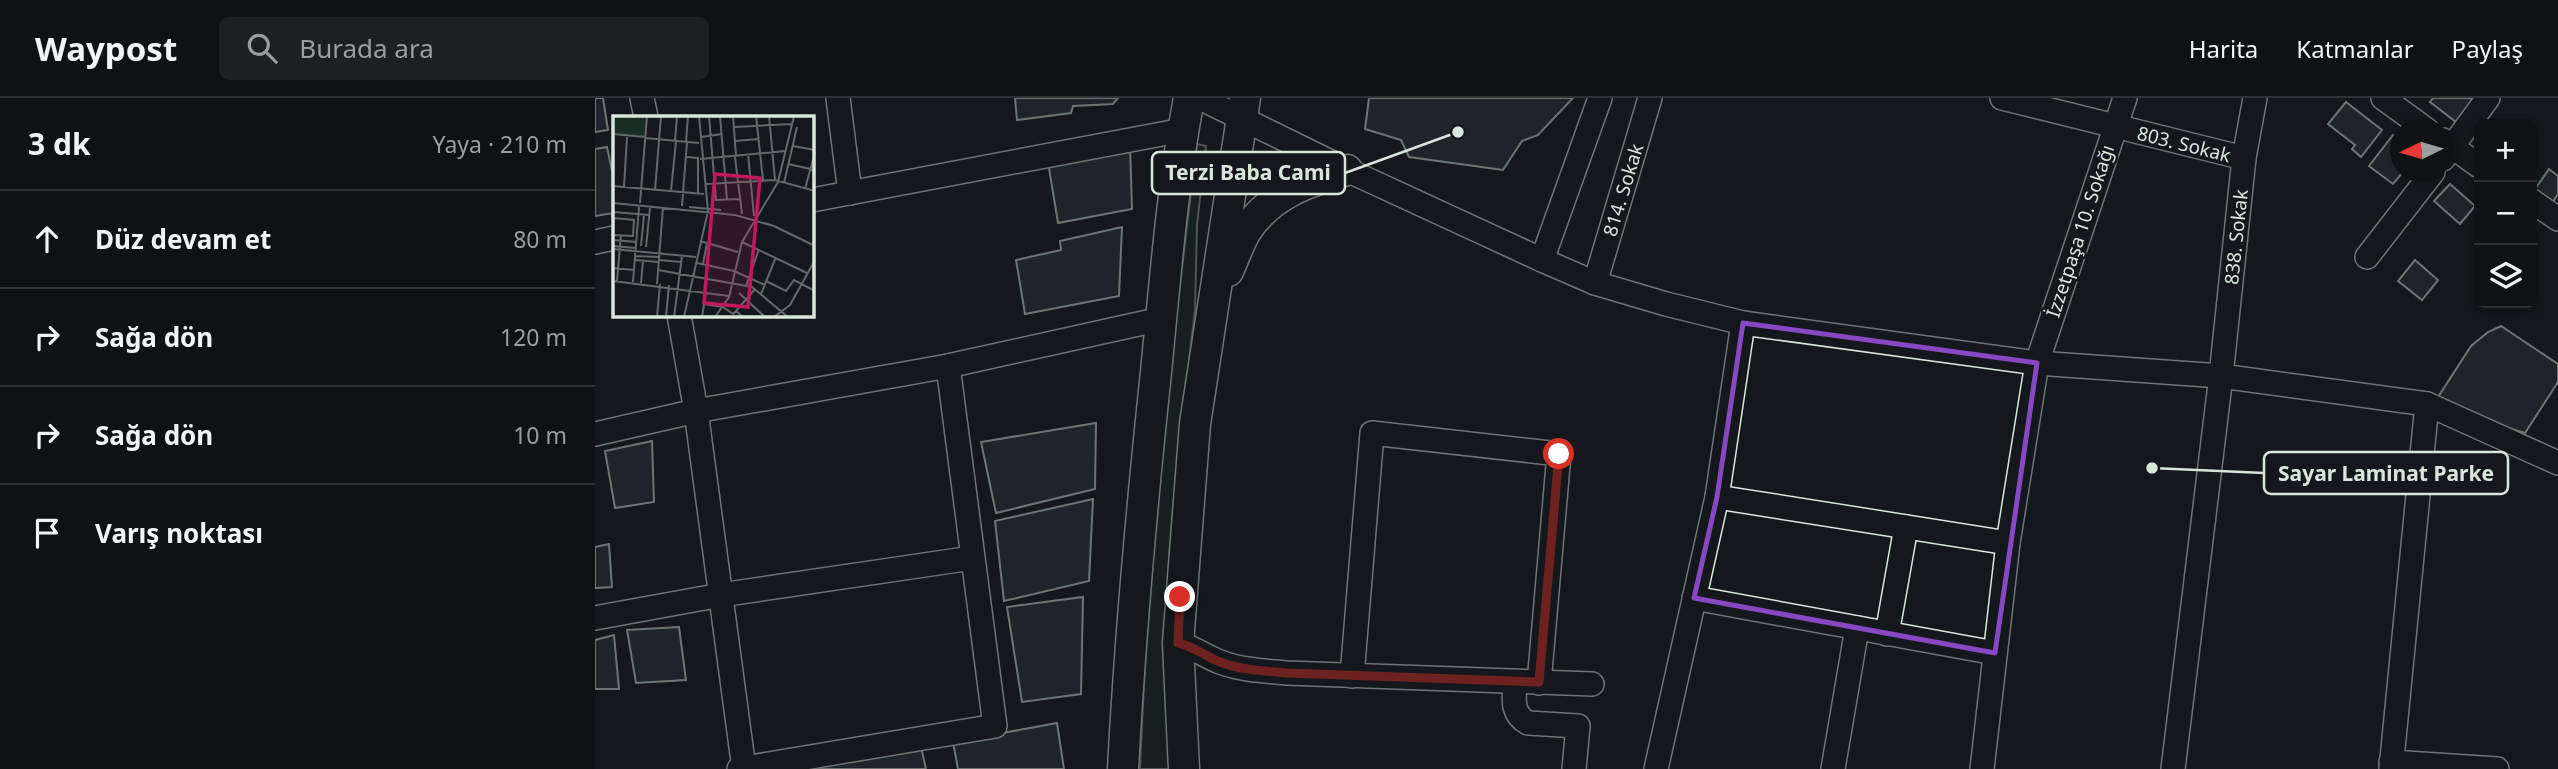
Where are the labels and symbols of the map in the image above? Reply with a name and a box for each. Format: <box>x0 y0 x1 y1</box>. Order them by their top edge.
inset map <box>613 116 814 317</box>
north arrow <box>2390 119 2453 182</box>
street label: 803. Sokak <box>2135 120 2233 168</box>
street label: 814. Sokak <box>1597 141 1649 239</box>
street label: İzzetpaşa 10. Sokağı <box>2040 141 2120 321</box>
callout: Terzi Baba Cami <box>1152 152 1345 194</box>
text: Terzi Baba Cami <box>1165 158 1331 186</box>
street label: 838. Sokak <box>2218 188 2254 286</box>
route start <box>1543 438 1574 469</box>
callout: Sayar Laminat Parke <box>2264 452 2508 494</box>
text: Sayar Laminat Parke <box>2278 459 2494 487</box>
route end <box>1164 581 1195 612</box>

